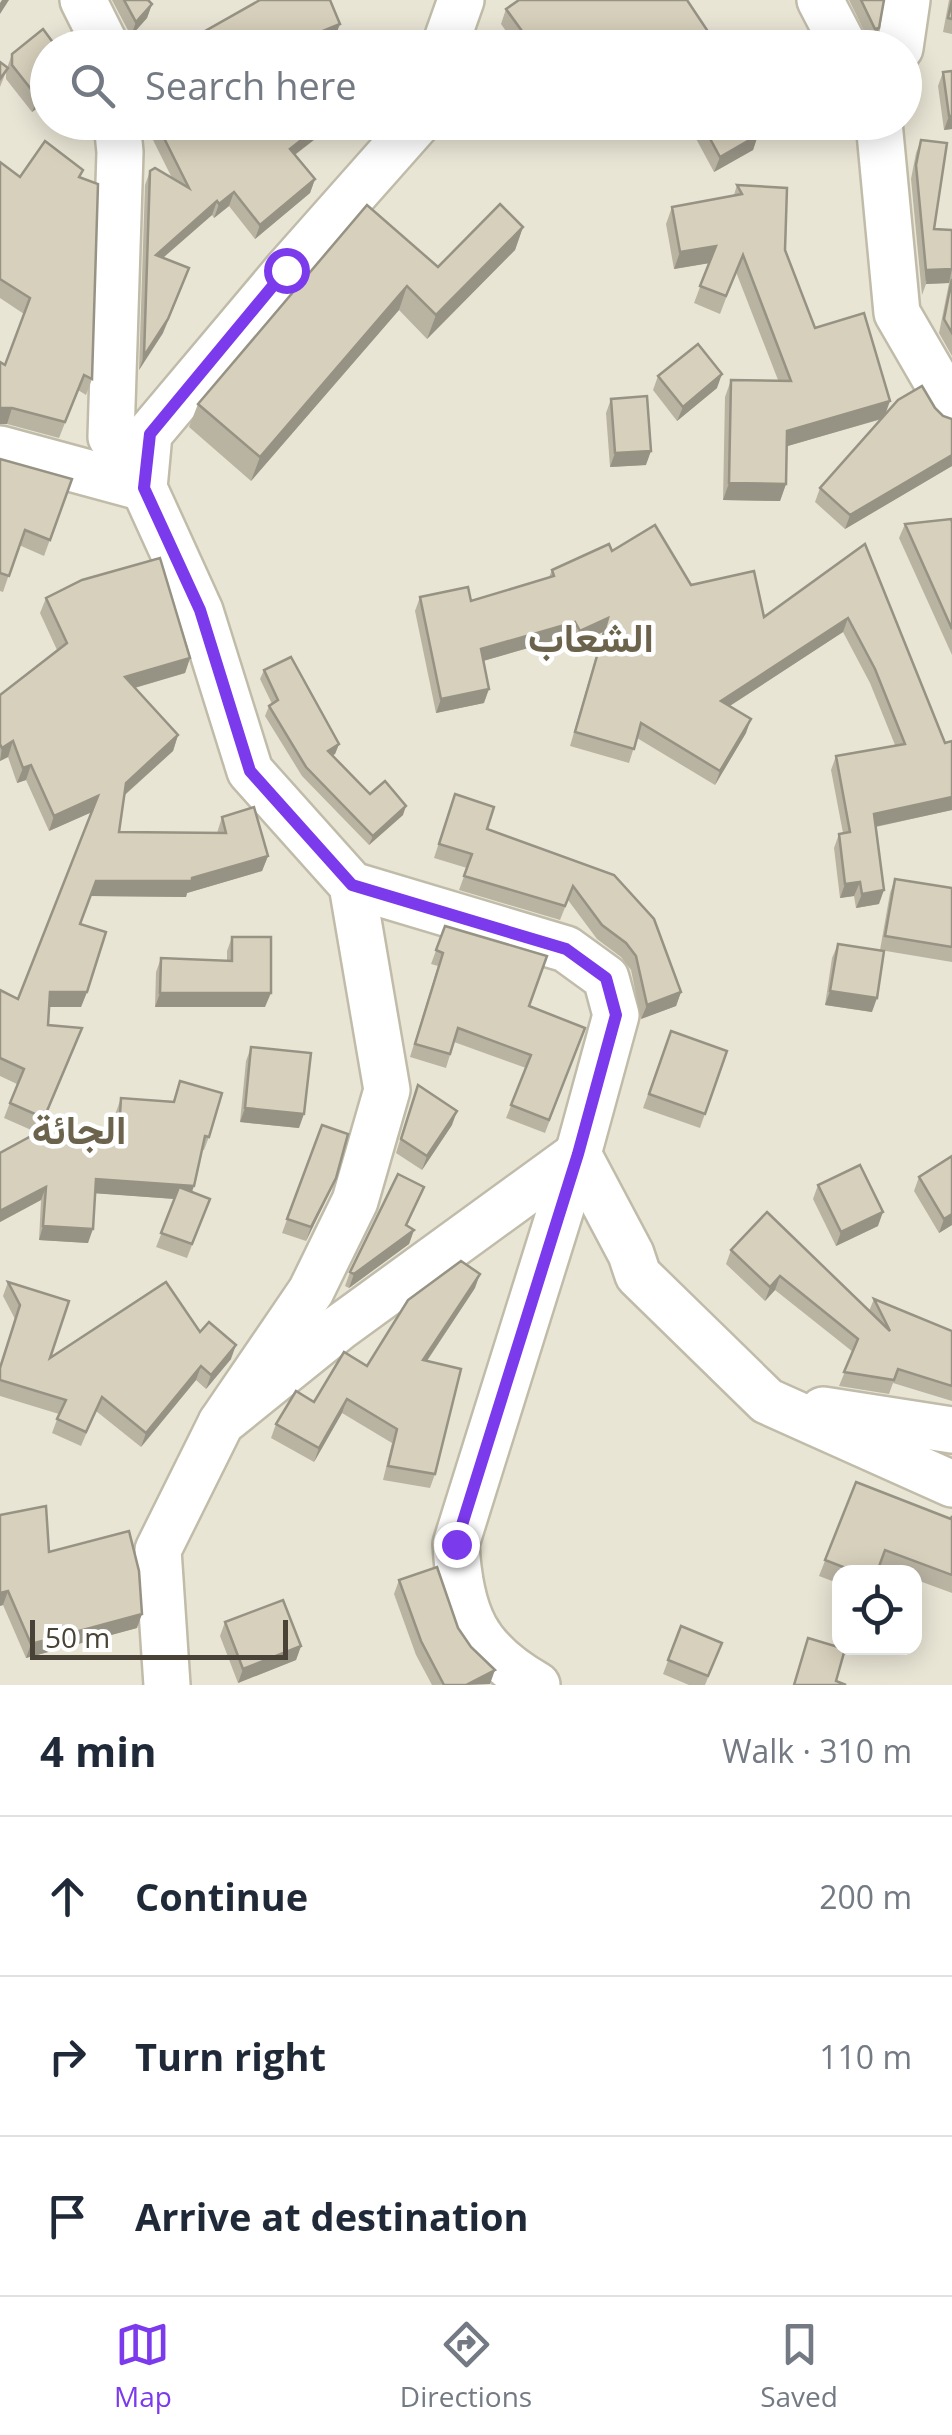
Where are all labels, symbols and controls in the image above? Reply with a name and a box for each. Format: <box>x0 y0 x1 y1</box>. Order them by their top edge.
search box <box>30 30 922 140</box>
icon: search <box>65 58 120 113</box>
text: Search here <box>145 59 357 111</box>
route start <box>264 248 310 294</box>
district label: الشعاب <box>528 609 654 664</box>
district label: الجائة <box>32 1101 126 1156</box>
route end <box>434 1522 480 1568</box>
map controls <box>832 1565 922 1655</box>
button: locate <box>832 1565 922 1655</box>
scale bar <box>30 1615 288 1660</box>
text: 50 m <box>45 1618 110 1656</box>
text: 4 min <box>40 1722 157 1779</box>
text: Walk · 310 m <box>722 1729 912 1772</box>
icon: ahead <box>40 1869 95 1924</box>
text: Continue <box>135 1870 308 1922</box>
text: 200 m <box>819 1875 912 1918</box>
icon: right <box>40 2029 95 2084</box>
text: Turn right <box>135 2030 326 2082</box>
text: 110 m <box>819 2035 912 2078</box>
icon: arrive <box>40 2189 95 2244</box>
text: Arrive at destination <box>135 2190 529 2242</box>
tab: Map <box>114 2317 172 2415</box>
tab: Directions <box>400 2317 532 2415</box>
tab: Saved <box>760 2317 838 2415</box>

